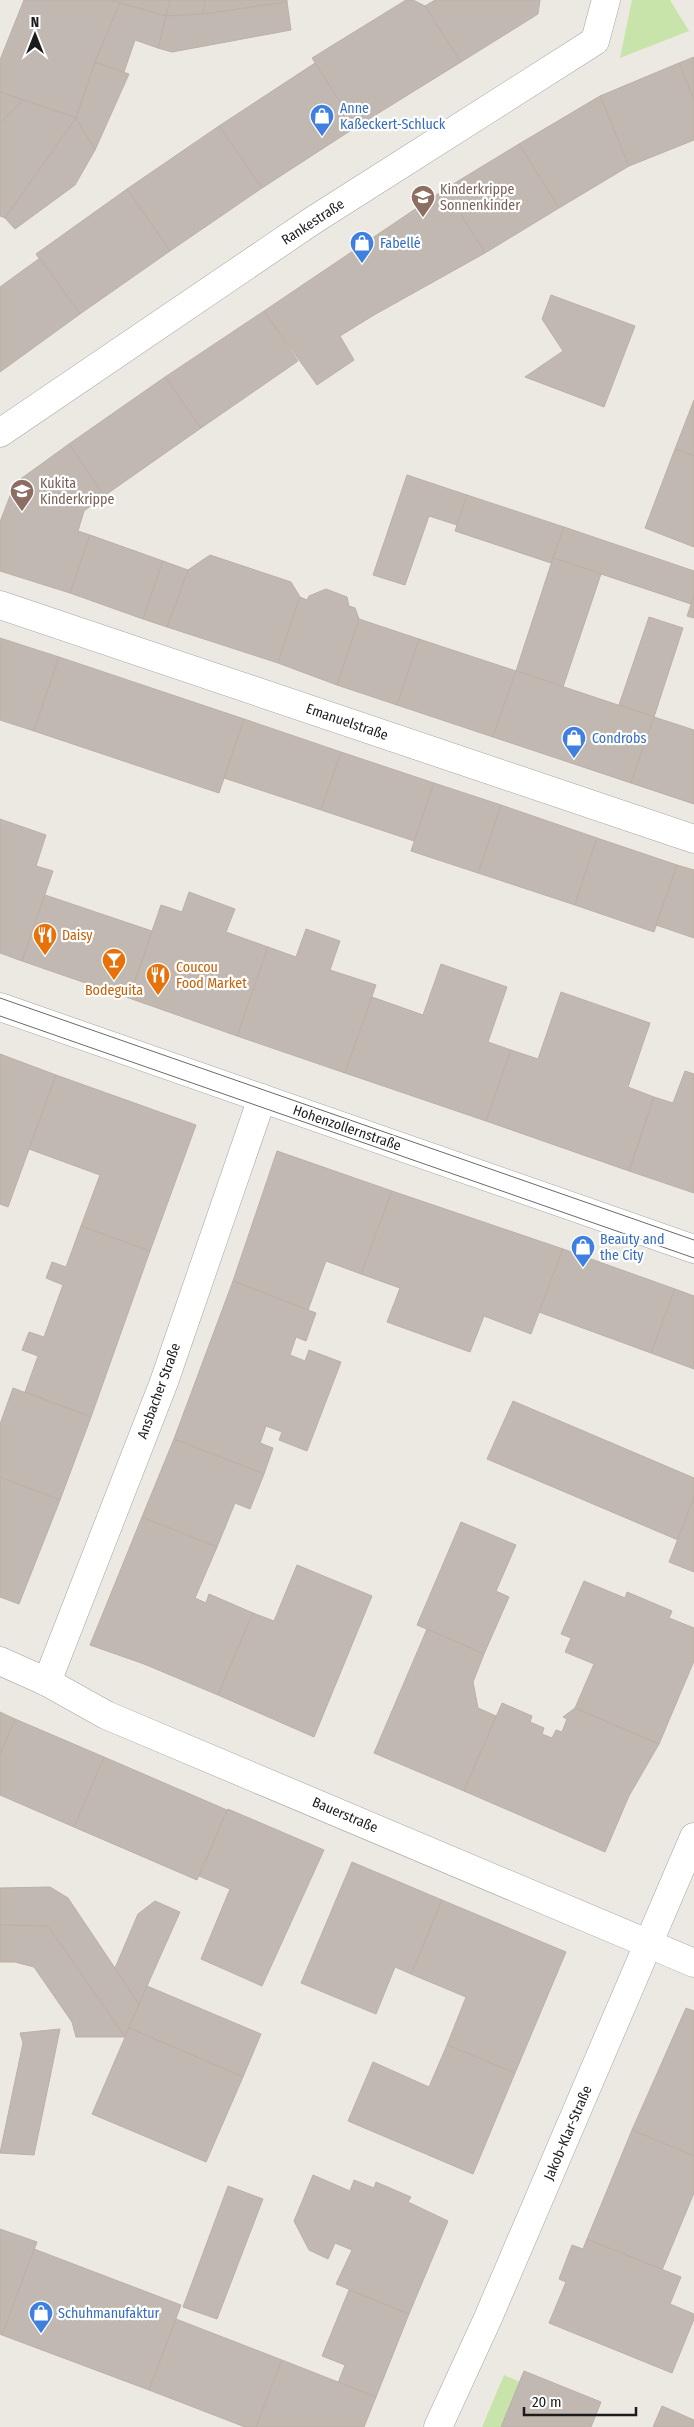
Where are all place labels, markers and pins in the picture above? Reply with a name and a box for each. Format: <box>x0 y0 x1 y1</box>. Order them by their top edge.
place label: Anne Kaßeckert-Schluck <box>340 100 446 133</box>
shop icon: Anne Kaßeckert-Schluck <box>309 103 335 137</box>
place label: Kinderkrippe Sonnenkinder <box>440 181 520 214</box>
school or university icon: Kinderkrippe Sonnenkinder <box>410 184 436 218</box>
shop icon: Fabellé <box>349 230 375 264</box>
place label: Fabellé <box>380 235 421 252</box>
place label: Kukita Kinderkrippe <box>40 475 114 508</box>
school or university icon: Kukita Kinderkrippe <box>9 478 35 512</box>
shop icon: Condrobs <box>561 725 587 759</box>
place label: Condrobs <box>592 730 646 747</box>
restaurant icon: Daisy <box>32 922 58 956</box>
place label: Daisy <box>62 927 93 944</box>
bar icon: Bodeguita <box>101 947 127 981</box>
place label: Coucou Food Market <box>176 959 247 992</box>
restaurant icon: Coucou Food Market <box>145 962 171 996</box>
place label: Bodeguita <box>85 982 143 999</box>
place label: Beauty and the City <box>600 1231 664 1264</box>
shop icon: Beauty and the City <box>570 1234 596 1268</box>
shop icon: Schuhmanufaktur <box>28 2300 54 2334</box>
place label: Schuhmanufaktur <box>58 2305 160 2322</box>

